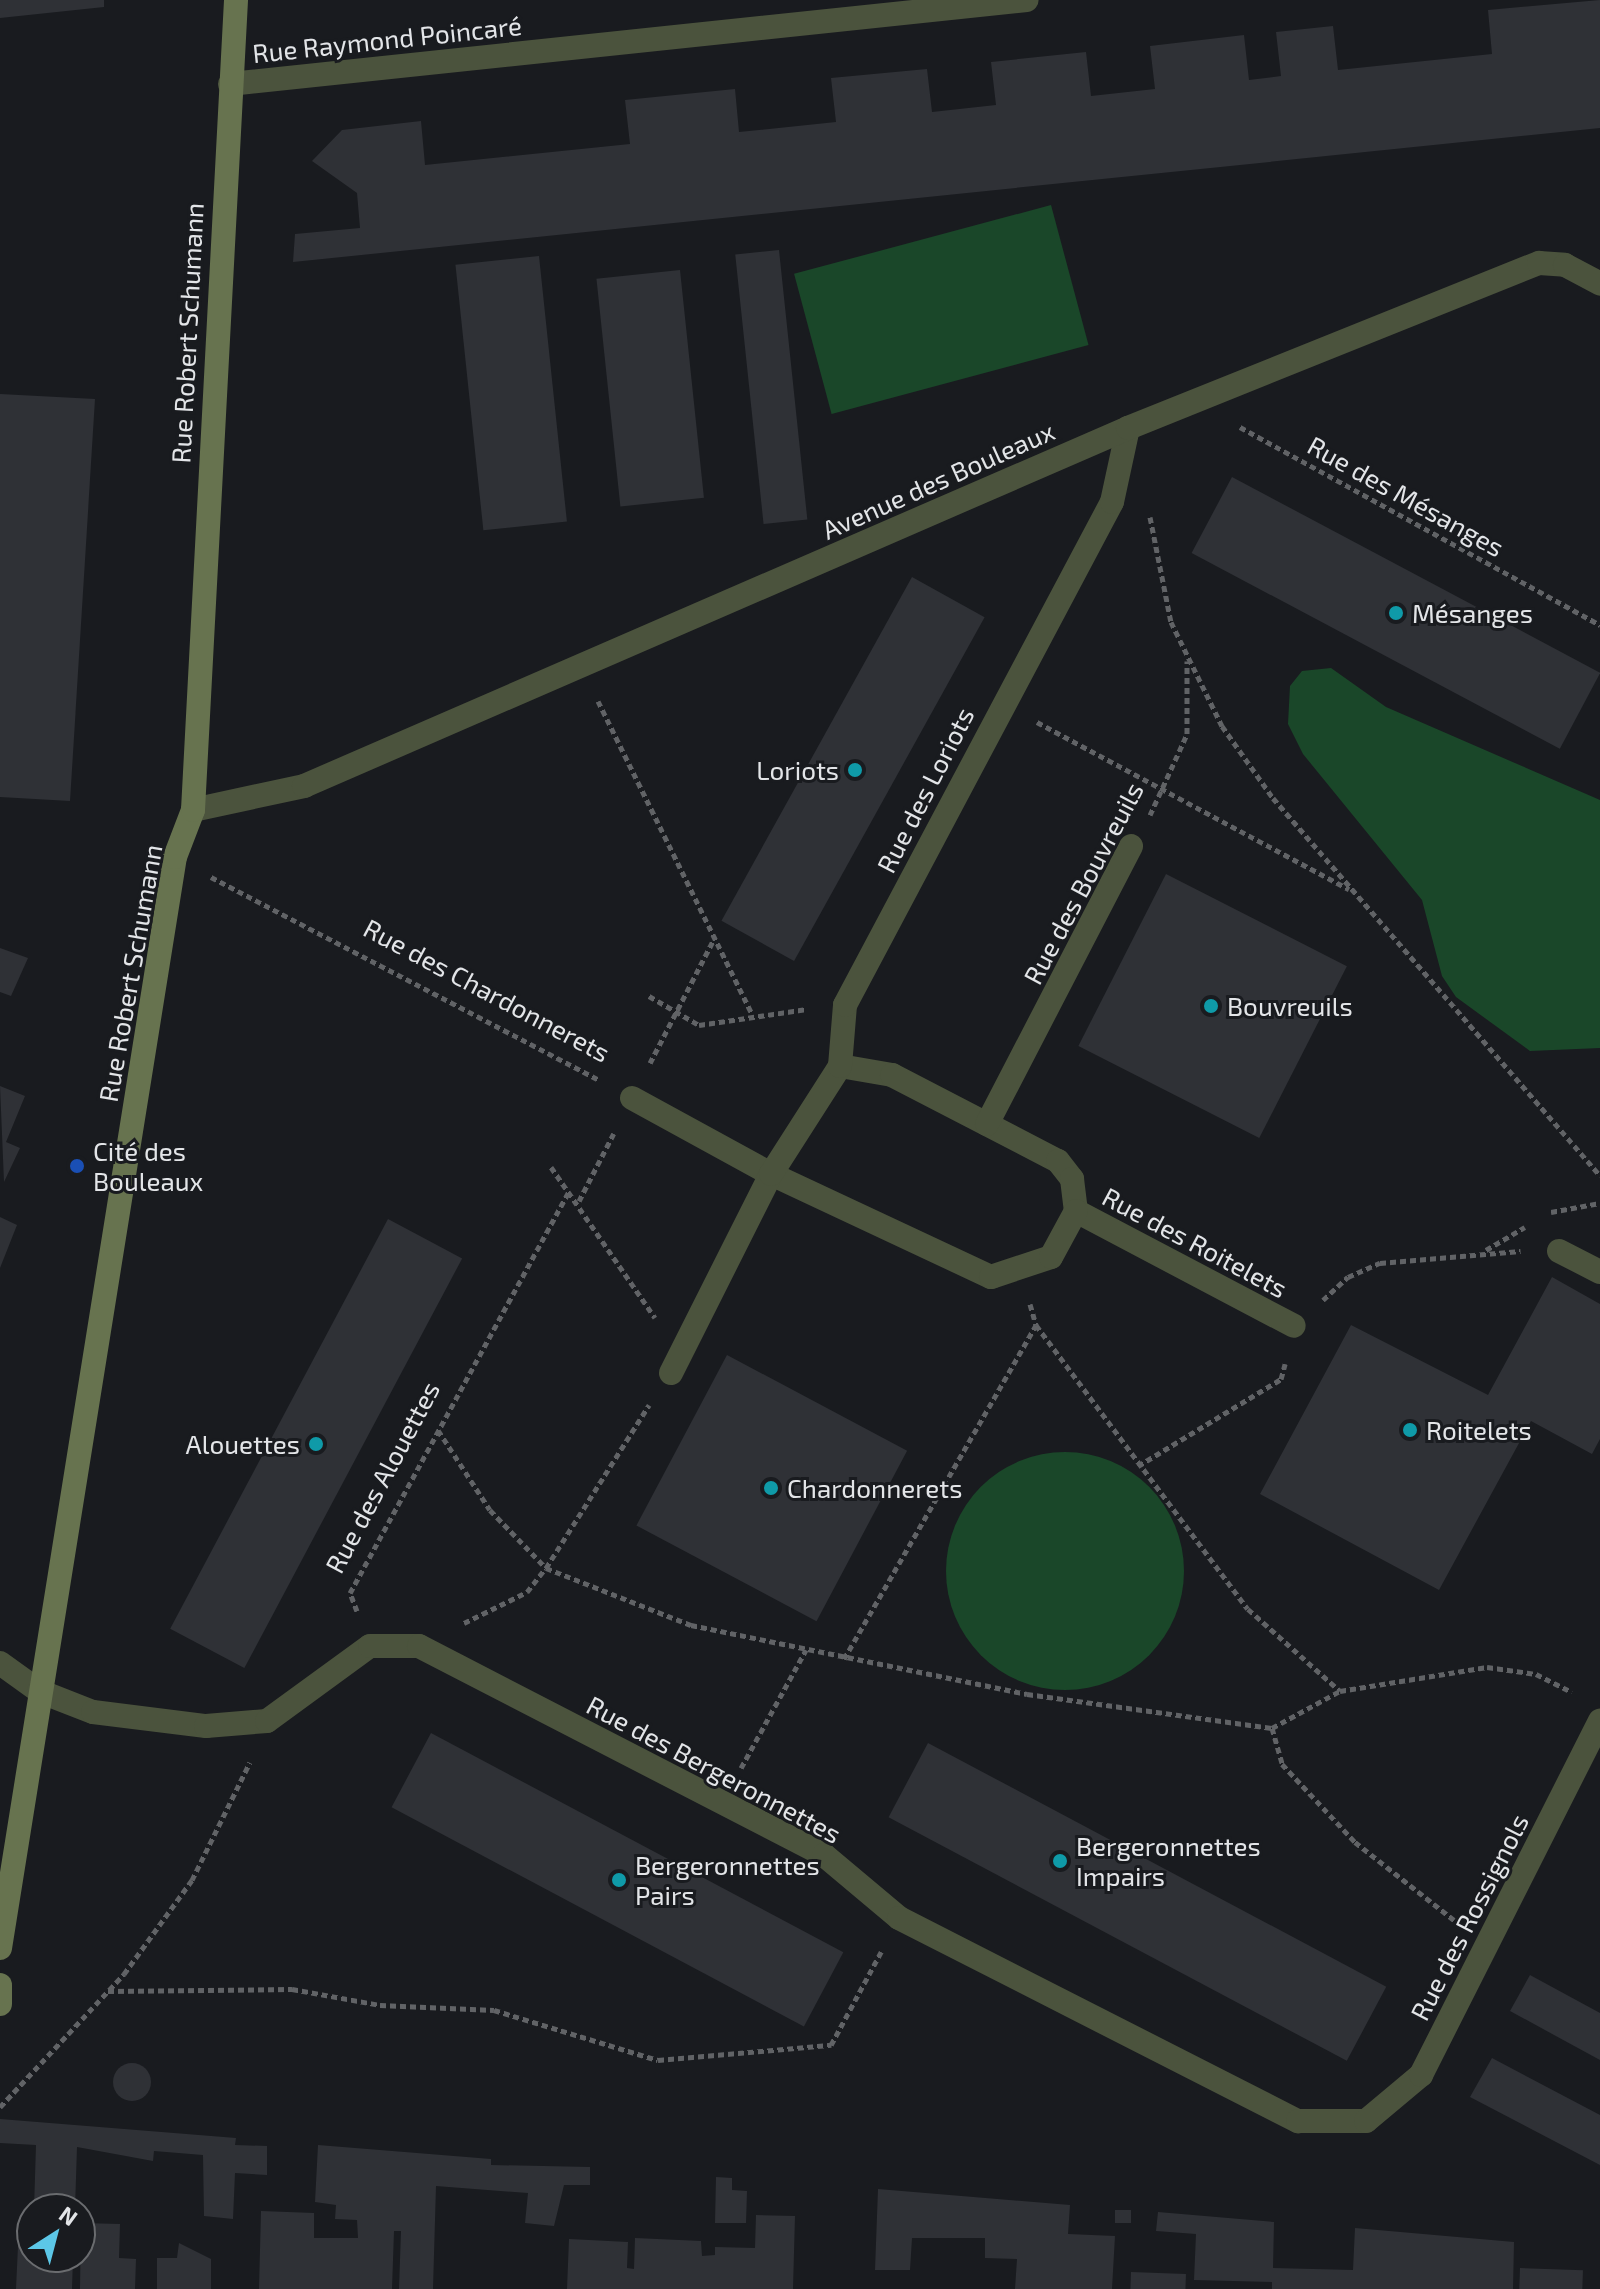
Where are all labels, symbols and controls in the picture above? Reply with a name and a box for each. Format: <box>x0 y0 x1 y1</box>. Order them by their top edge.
street label: Rue Raymond Poincaré <box>251 9 523 69</box>
street label: Rue Robert Schumann <box>165 202 209 464</box>
street label: Avenue des Bouleaux <box>817 415 1059 545</box>
street label: Rue des Mésanges <box>1302 429 1510 563</box>
place label: Mésanges <box>1412 597 1533 629</box>
marker: Mésanges <box>1387 604 1405 622</box>
street label: Rue des Loriots <box>870 702 980 878</box>
place label: Loriots <box>756 754 839 786</box>
marker: Loriots <box>846 761 864 779</box>
street label: Rue des Bouvreuils <box>1017 777 1149 989</box>
street label: Rue Robert Schumann <box>92 842 168 1104</box>
street label: Rue des Chardonnerets <box>359 912 615 1068</box>
place label: Bouvreuils <box>1227 990 1353 1022</box>
marker: Bouvreuils <box>1202 997 1220 1015</box>
place label: Cité des Bouleaux <box>93 1135 203 1196</box>
marker: Cité des Bouleaux <box>68 1157 86 1175</box>
street label: Rue des Roitelets <box>1097 1180 1293 1304</box>
street label: Rue des Alouettes <box>318 1376 446 1578</box>
place label: Roitelets <box>1426 1414 1532 1446</box>
marker: Roitelets <box>1401 1421 1419 1439</box>
place label: Alouettes <box>186 1428 300 1460</box>
marker: Alouettes <box>307 1435 325 1453</box>
place label: Chardonnerets <box>787 1472 962 1504</box>
marker: Chardonnerets <box>762 1479 780 1497</box>
street label: Rue des Bergeronnettes <box>582 1689 846 1849</box>
street label: Rue des Rossignols <box>1403 1809 1535 2025</box>
place label: Bergeronnettes Impairs <box>1076 1830 1261 1892</box>
place label: Bergeronnettes Pairs <box>635 1849 820 1910</box>
marker: Bergeronnettes Impairs <box>1051 1852 1069 1870</box>
marker: Bergeronnettes Pairs <box>610 1871 628 1889</box>
north arrow <box>16 2193 96 2273</box>
text: N <box>55 2200 83 2230</box>

